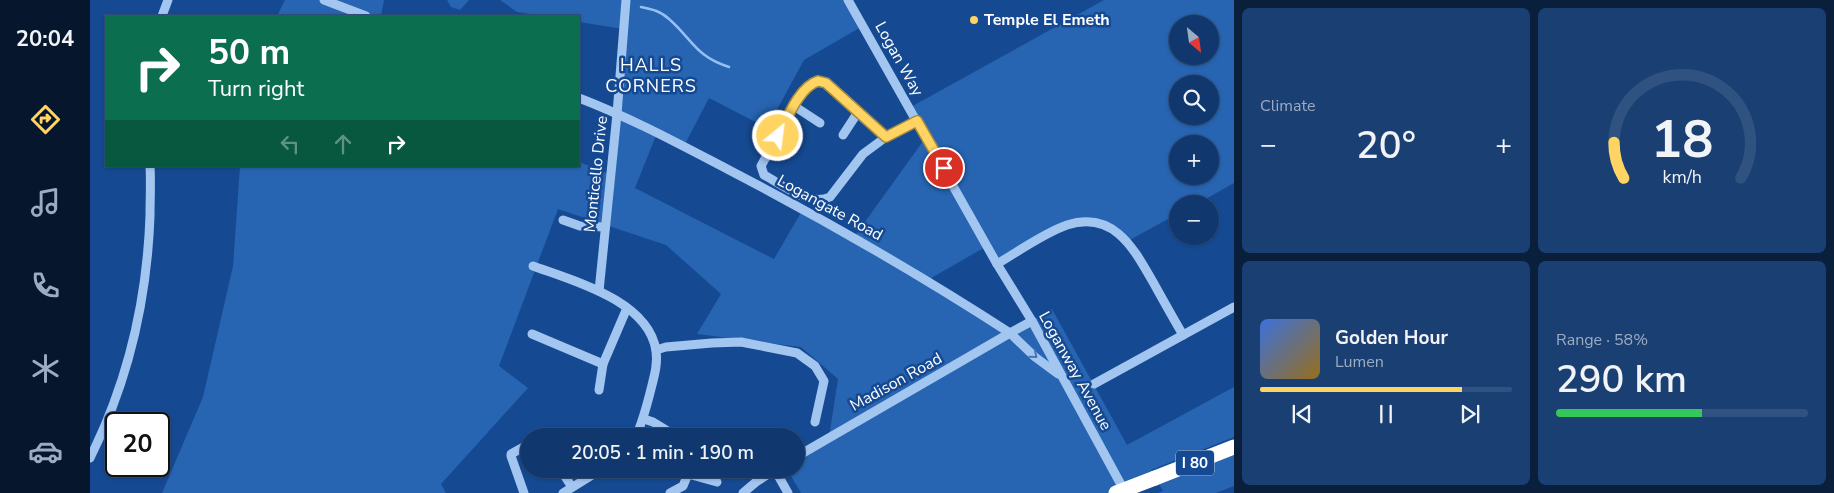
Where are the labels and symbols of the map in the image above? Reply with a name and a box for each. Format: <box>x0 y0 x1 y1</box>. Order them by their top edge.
place label: Temple El Emeth <box>984 9 1110 31</box>
marker: Temple El Emeth <box>968 14 980 26</box>
north arrow <box>1169 15 1219 65</box>
street label: Logan Way <box>870 18 929 101</box>
district label: HALLS CORNERS <box>605 53 697 98</box>
position arrow <box>751 109 803 161</box>
street label: Monticello Drive <box>579 115 613 233</box>
pin <box>923 147 965 189</box>
street label: Logangate Road <box>773 170 887 246</box>
street label: Loganway Avenue <box>1033 308 1117 434</box>
street label: Madison Road <box>846 348 946 416</box>
one-way arrow <box>1029 350 1038 359</box>
speed limit sign: 20 <box>105 412 170 477</box>
road number: I 80 <box>1176 450 1214 476</box>

